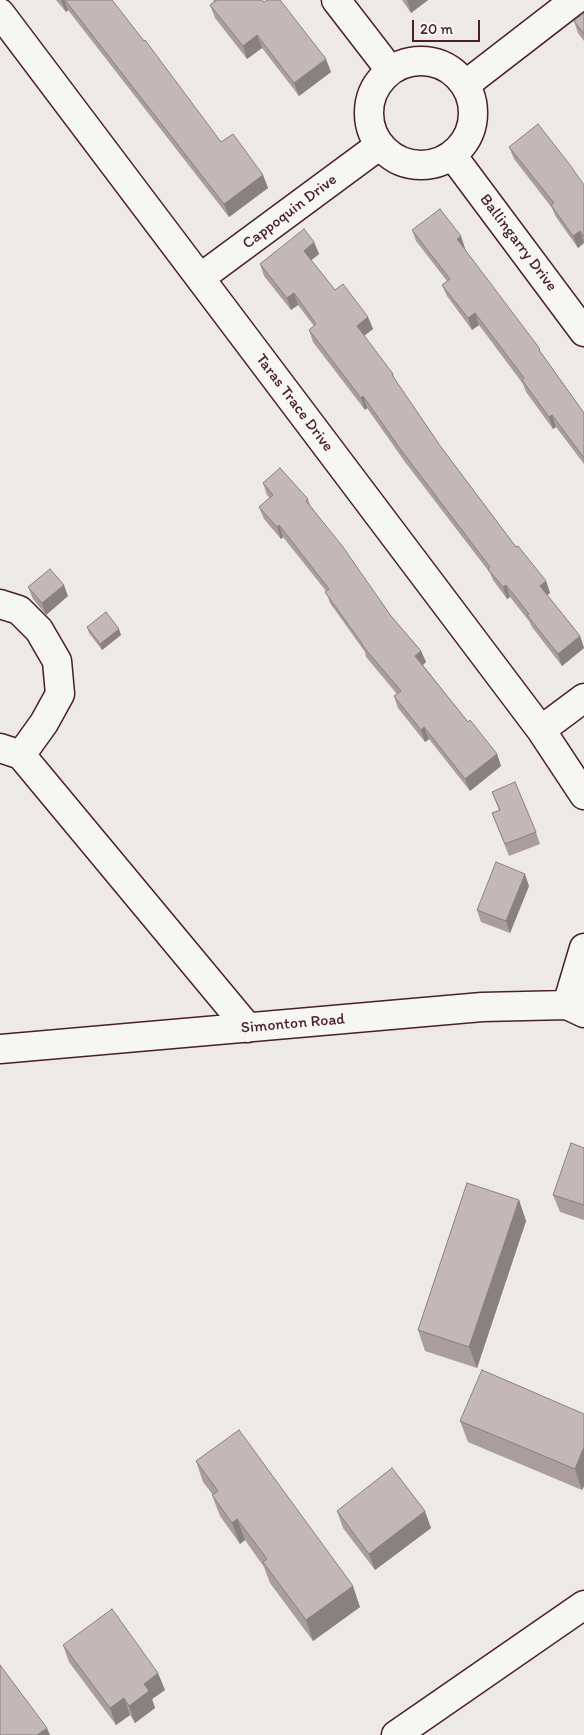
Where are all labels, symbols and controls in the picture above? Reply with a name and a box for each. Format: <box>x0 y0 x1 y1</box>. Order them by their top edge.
scale bar <box>414 10 482 42</box>
text: 20 m <box>420 20 453 38</box>
street label: Cappoquin Drive <box>239 170 341 254</box>
street label: Ballingarry Drive <box>475 191 561 295</box>
street label: Taras Trace Drive <box>251 350 337 456</box>
street label: Simonton Road <box>240 1010 346 1038</box>

